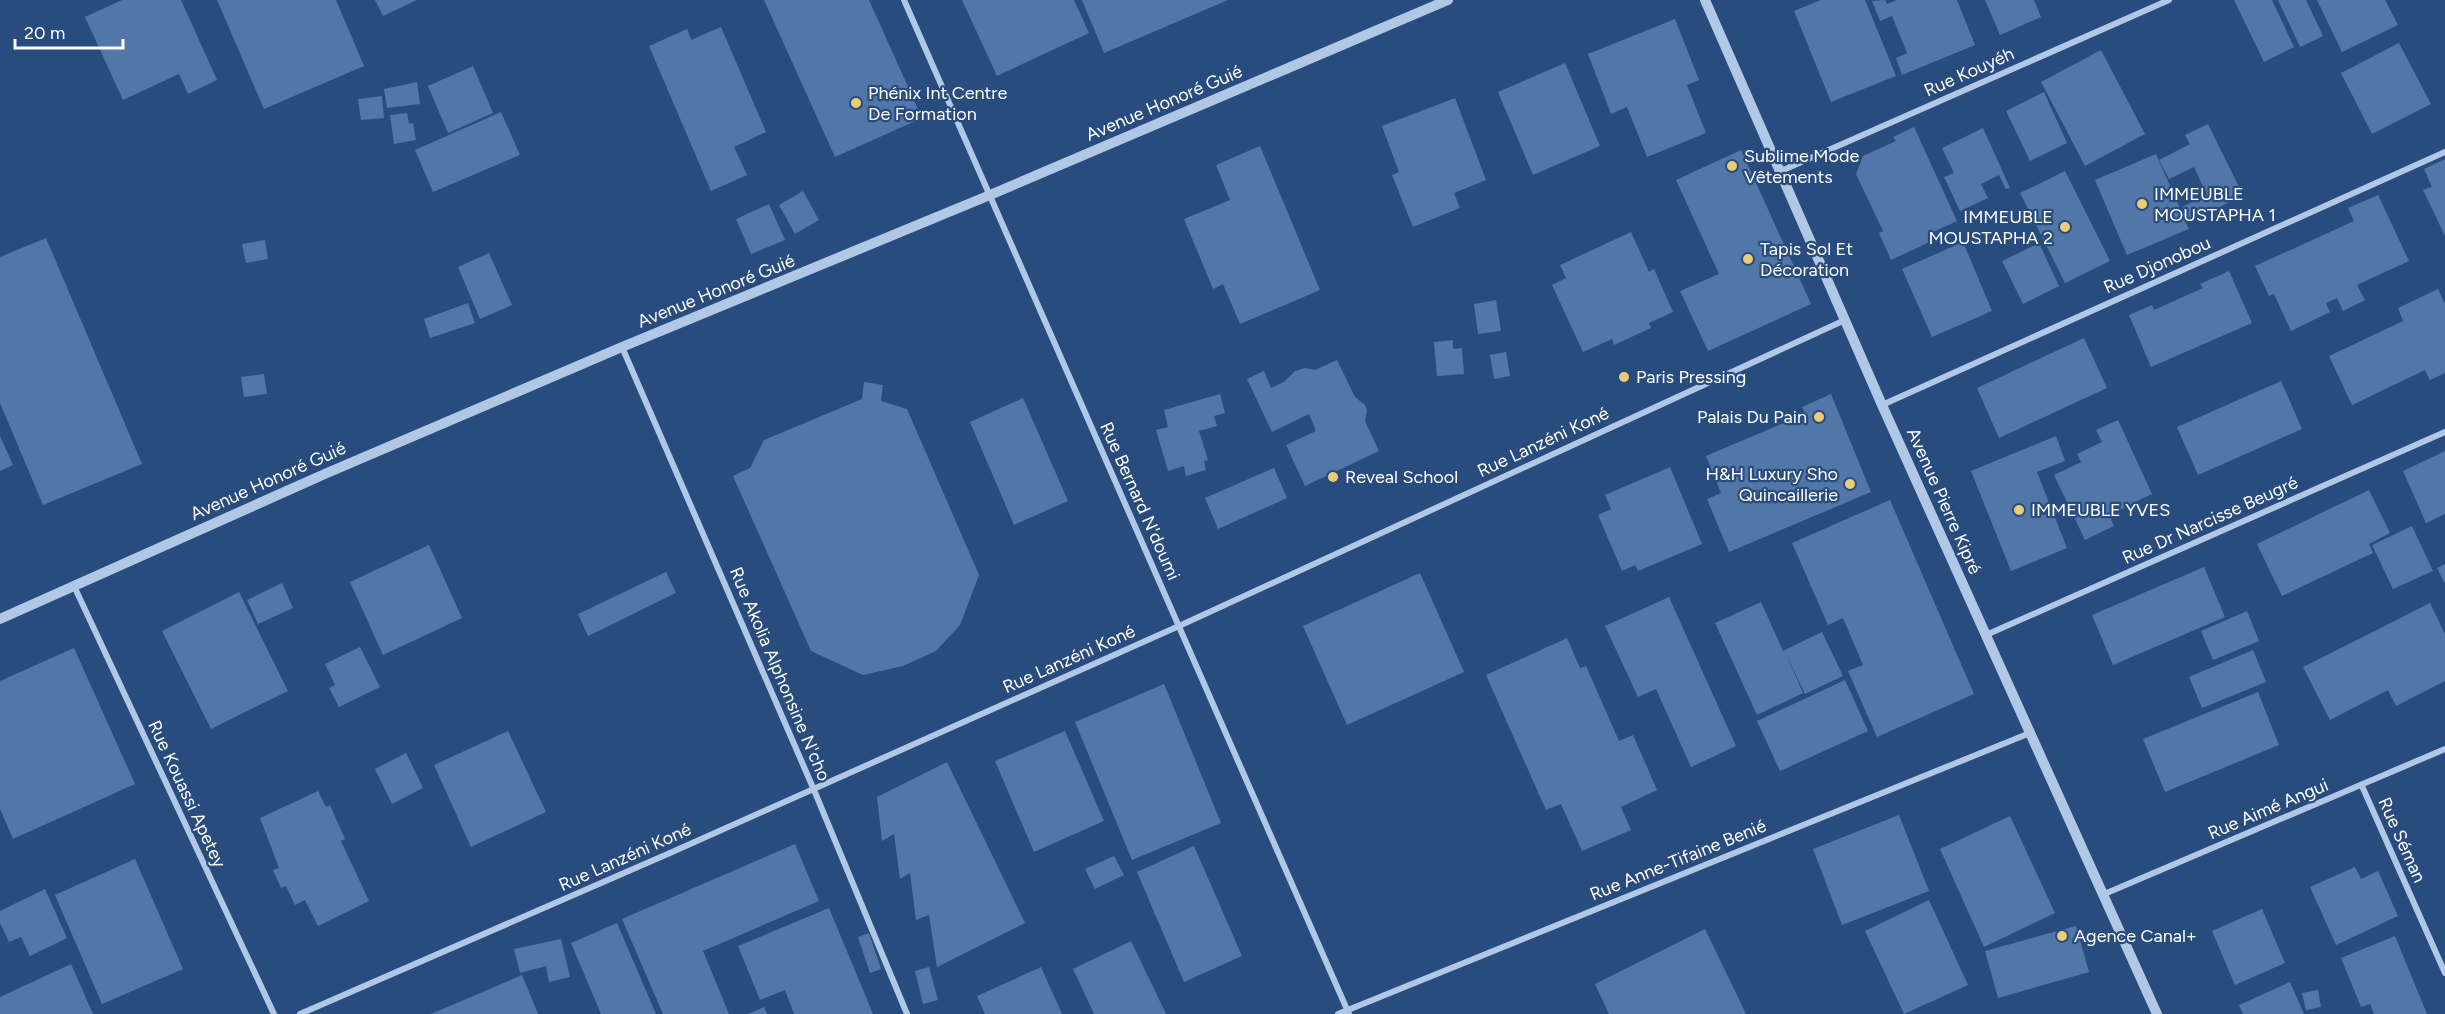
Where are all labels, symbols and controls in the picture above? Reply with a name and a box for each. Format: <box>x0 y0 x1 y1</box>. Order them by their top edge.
scale bar <box>15 12 123 50</box>
text: 20 m <box>24 22 65 44</box>
street label: Rue Kouyéh <box>1921 42 2017 102</box>
street label: Avenue Honoré Guié <box>1082 60 1246 146</box>
place label: Phénix Int Centre De Formation <box>868 82 1007 125</box>
marker: Phénix Int Centre De Formation <box>849 96 863 110</box>
place label: Sublime Mode Vêtements <box>1744 145 1860 188</box>
marker: Sublime Mode Vêtements <box>1725 159 1739 173</box>
place label: IMMEUBLE MOUSTAPHA 1 <box>2154 183 2276 226</box>
marker: IMMEUBLE MOUSTAPHA 1 <box>2135 197 2149 211</box>
place label: IMMEUBLE MOUSTAPHA 2 <box>1929 206 2053 249</box>
marker: IMMEUBLE MOUSTAPHA 2 <box>2058 220 2072 234</box>
street label: Rue Djonobou <box>2100 232 2214 298</box>
place label: Tapis Sol Et Décoration <box>1760 238 1853 281</box>
street label: Avenue Honoré Guié <box>634 249 798 333</box>
marker: Tapis Sol Et Décoration <box>1741 252 1755 266</box>
place label: Paris Pressing <box>1636 366 1746 388</box>
marker: Paris Pressing <box>1617 370 1631 384</box>
street label: Rue Lanzéni Koné <box>1474 402 1612 482</box>
place label: Palais Du Pain <box>1697 406 1807 428</box>
marker: Palais Du Pain <box>1812 410 1826 424</box>
street label: Rue Bernard N'doumi <box>1095 418 1185 584</box>
street label: Avenue Pierre Kipré <box>1902 424 1986 578</box>
street label: Avenue Honoré Guié <box>187 437 349 525</box>
place label: H&H Luxury Sho Quincaillerie <box>1705 463 1838 506</box>
place label: Reveal School <box>1345 466 1458 488</box>
marker: Reveal School <box>1326 470 1340 484</box>
street label: Rue Dr Narcisse Beugré <box>2119 471 2301 569</box>
marker: H&H Luxury Sho Quincaillerie <box>1843 477 1857 491</box>
place label: IMMEUBLE YVES <box>2031 499 2170 521</box>
marker: IMMEUBLE YVES <box>2012 503 2026 517</box>
street label: Rue Akolia Alphonsine N'cho <box>725 564 835 784</box>
street label: Rue Lanzéni Koné <box>999 620 1139 698</box>
street label: Rue Kouassi Apetey <box>143 717 231 872</box>
street label: Rue Aimé Angui <box>2205 774 2331 844</box>
street label: Rue Séman <box>2373 794 2431 886</box>
street label: Rue Anne-Tifaine Benié <box>1587 814 1770 905</box>
street label: Rue Lanzéni Koné <box>555 818 695 896</box>
place label: Agence Canal+ <box>2074 925 2197 947</box>
marker: Agence Canal+ <box>2055 929 2069 943</box>

